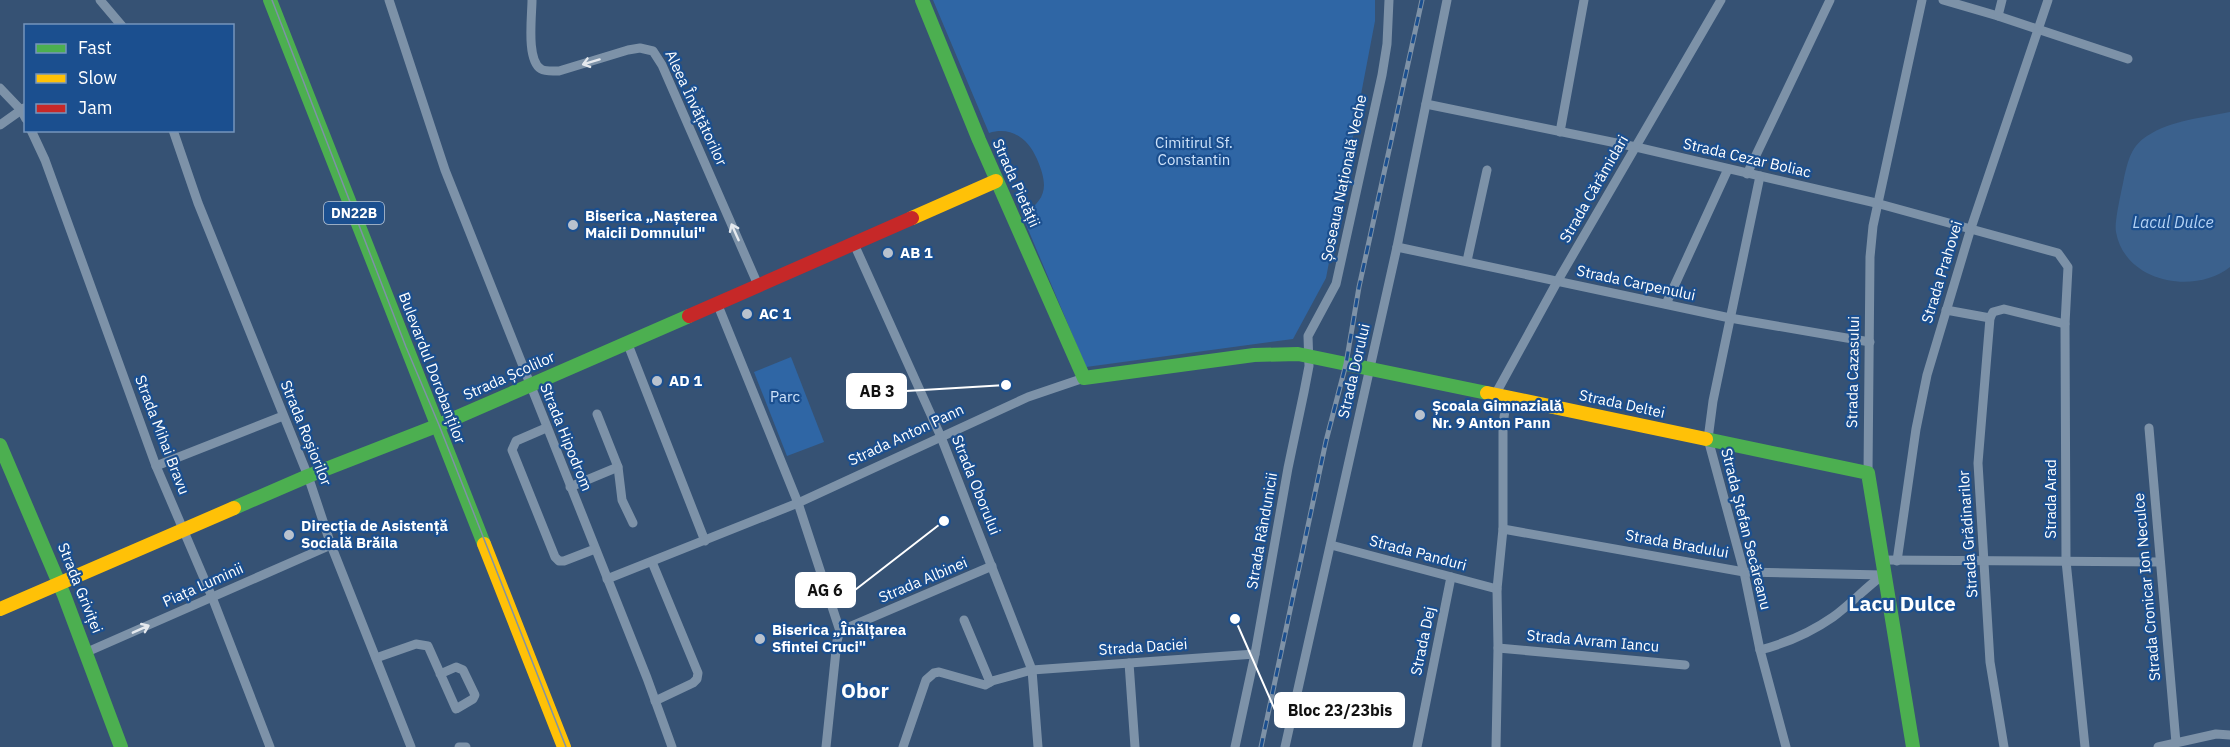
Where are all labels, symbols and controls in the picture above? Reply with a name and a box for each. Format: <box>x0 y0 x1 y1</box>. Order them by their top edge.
legend <box>24 24 234 132</box>
text: Fast <box>78 36 112 59</box>
street label: Aleea Învățătorilor <box>661 47 732 169</box>
one-way arrow <box>582 57 601 68</box>
text: Slow <box>78 66 117 89</box>
street label: Șoseaua Națională Veche <box>1317 93 1370 263</box>
text: Jam <box>78 96 113 119</box>
street label: Strada Cărămidari <box>1555 131 1632 246</box>
park label: Cimitirul Sf. Constantin <box>1155 133 1233 169</box>
street label: Strada Cezar Boliac <box>1681 134 1813 182</box>
street label: Strada Pietății <box>988 136 1044 230</box>
road number: DN22B <box>324 202 384 224</box>
place label: Biserica „Nașterea Maicii Domnului" <box>585 206 718 242</box>
water label: Lacul Dulce <box>2132 212 2214 232</box>
marker: Biserica „Nașterea Maicii Domnului" <box>566 218 580 232</box>
street label: Strada Prahovei <box>1917 218 1966 325</box>
one-way arrow <box>729 223 740 241</box>
place label: AB 1 <box>900 243 933 262</box>
marker: AB 1 <box>881 246 895 260</box>
street label: Strada Carpenului <box>1575 261 1697 304</box>
street label: Bulevardul Dorobanților <box>395 289 470 447</box>
place label: AC 1 <box>759 304 791 323</box>
marker: AC 1 <box>740 307 754 321</box>
street label: Strada Cazasului <box>1842 316 1863 428</box>
street label: Strada Dorului <box>1333 322 1374 420</box>
street label: Strada Școlilor <box>460 347 558 404</box>
place label: AD 1 <box>669 371 702 390</box>
street label: Strada Mihai Bravu <box>131 372 194 497</box>
marker: AD 1 <box>650 374 664 388</box>
callout: AB 3 <box>847 374 906 408</box>
street label: Strada Roșiorilor <box>277 377 336 489</box>
street label: Strada Hipodrom <box>536 380 597 494</box>
text: AB 3 <box>859 381 895 401</box>
street label: Strada Deltei <box>1577 385 1667 422</box>
park label: Parc <box>770 387 800 406</box>
place label: Școala Gimnazială Nr. 9 Anton Pann <box>1432 396 1563 432</box>
street label: Strada Anton Pann <box>845 399 967 470</box>
marker: Școala Gimnazială Nr. 9 Anton Pann <box>1413 408 1427 422</box>
street label: Strada Oborului <box>948 432 1005 537</box>
street label: Strada Ștefan Secăreanu <box>1717 446 1776 612</box>
street label: Strada Arad <box>2041 459 2060 539</box>
street label: Strada Grădinarilor <box>1954 469 1981 598</box>
street label: Strada Rândunicii <box>1242 471 1281 591</box>
street label: Strada Cronicar Ion Neculce <box>2129 492 2164 682</box>
place label: Direcția de Asistență Socială Brăila <box>301 516 448 552</box>
street label: Strada Bradului <box>1624 525 1730 562</box>
marker: Direcția de Asistență Socială Brăila <box>282 528 296 542</box>
street label: Strada Panduri <box>1368 530 1469 575</box>
street label: Strada Griviței <box>54 540 107 636</box>
street label: Strada Albinei <box>876 552 970 607</box>
street label: Piața Luminii <box>159 558 246 611</box>
callout: AG 6 <box>796 573 855 607</box>
text: AG 6 <box>807 580 843 600</box>
district label: Lacu Dulce <box>1848 589 1956 617</box>
street label: Strada Dej <box>1406 605 1439 677</box>
place label: Biserica „Înălțarea Sfintei Cruci" <box>772 620 907 656</box>
one-way arrow <box>131 622 149 634</box>
street label: Strada Avram Iancu <box>1526 625 1660 656</box>
marker: Biserica „Înălțarea Sfintei Cruci" <box>753 632 767 646</box>
street label: Strada Daciei <box>1098 634 1188 659</box>
district label: Obor <box>841 676 890 704</box>
callout: Bloc 23/23bis <box>1275 693 1404 727</box>
text: Bloc 23/23bis <box>1288 700 1392 720</box>

